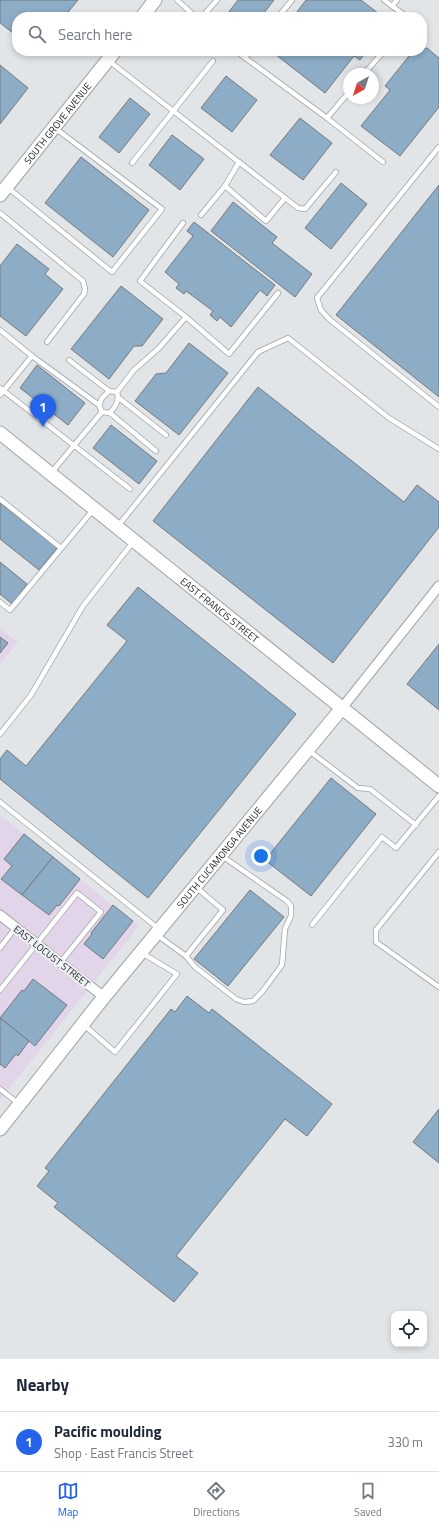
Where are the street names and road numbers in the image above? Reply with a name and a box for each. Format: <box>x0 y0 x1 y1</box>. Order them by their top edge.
street label: SOUTH GROVE AVENUE <box>20 79 95 168</box>
street label: EAST FRANCIS STREET <box>177 574 263 647</box>
street label: SOUTH CUCAMONGA AVENUE <box>173 803 266 912</box>
street label: EAST LOCUST STREET <box>10 922 94 992</box>

